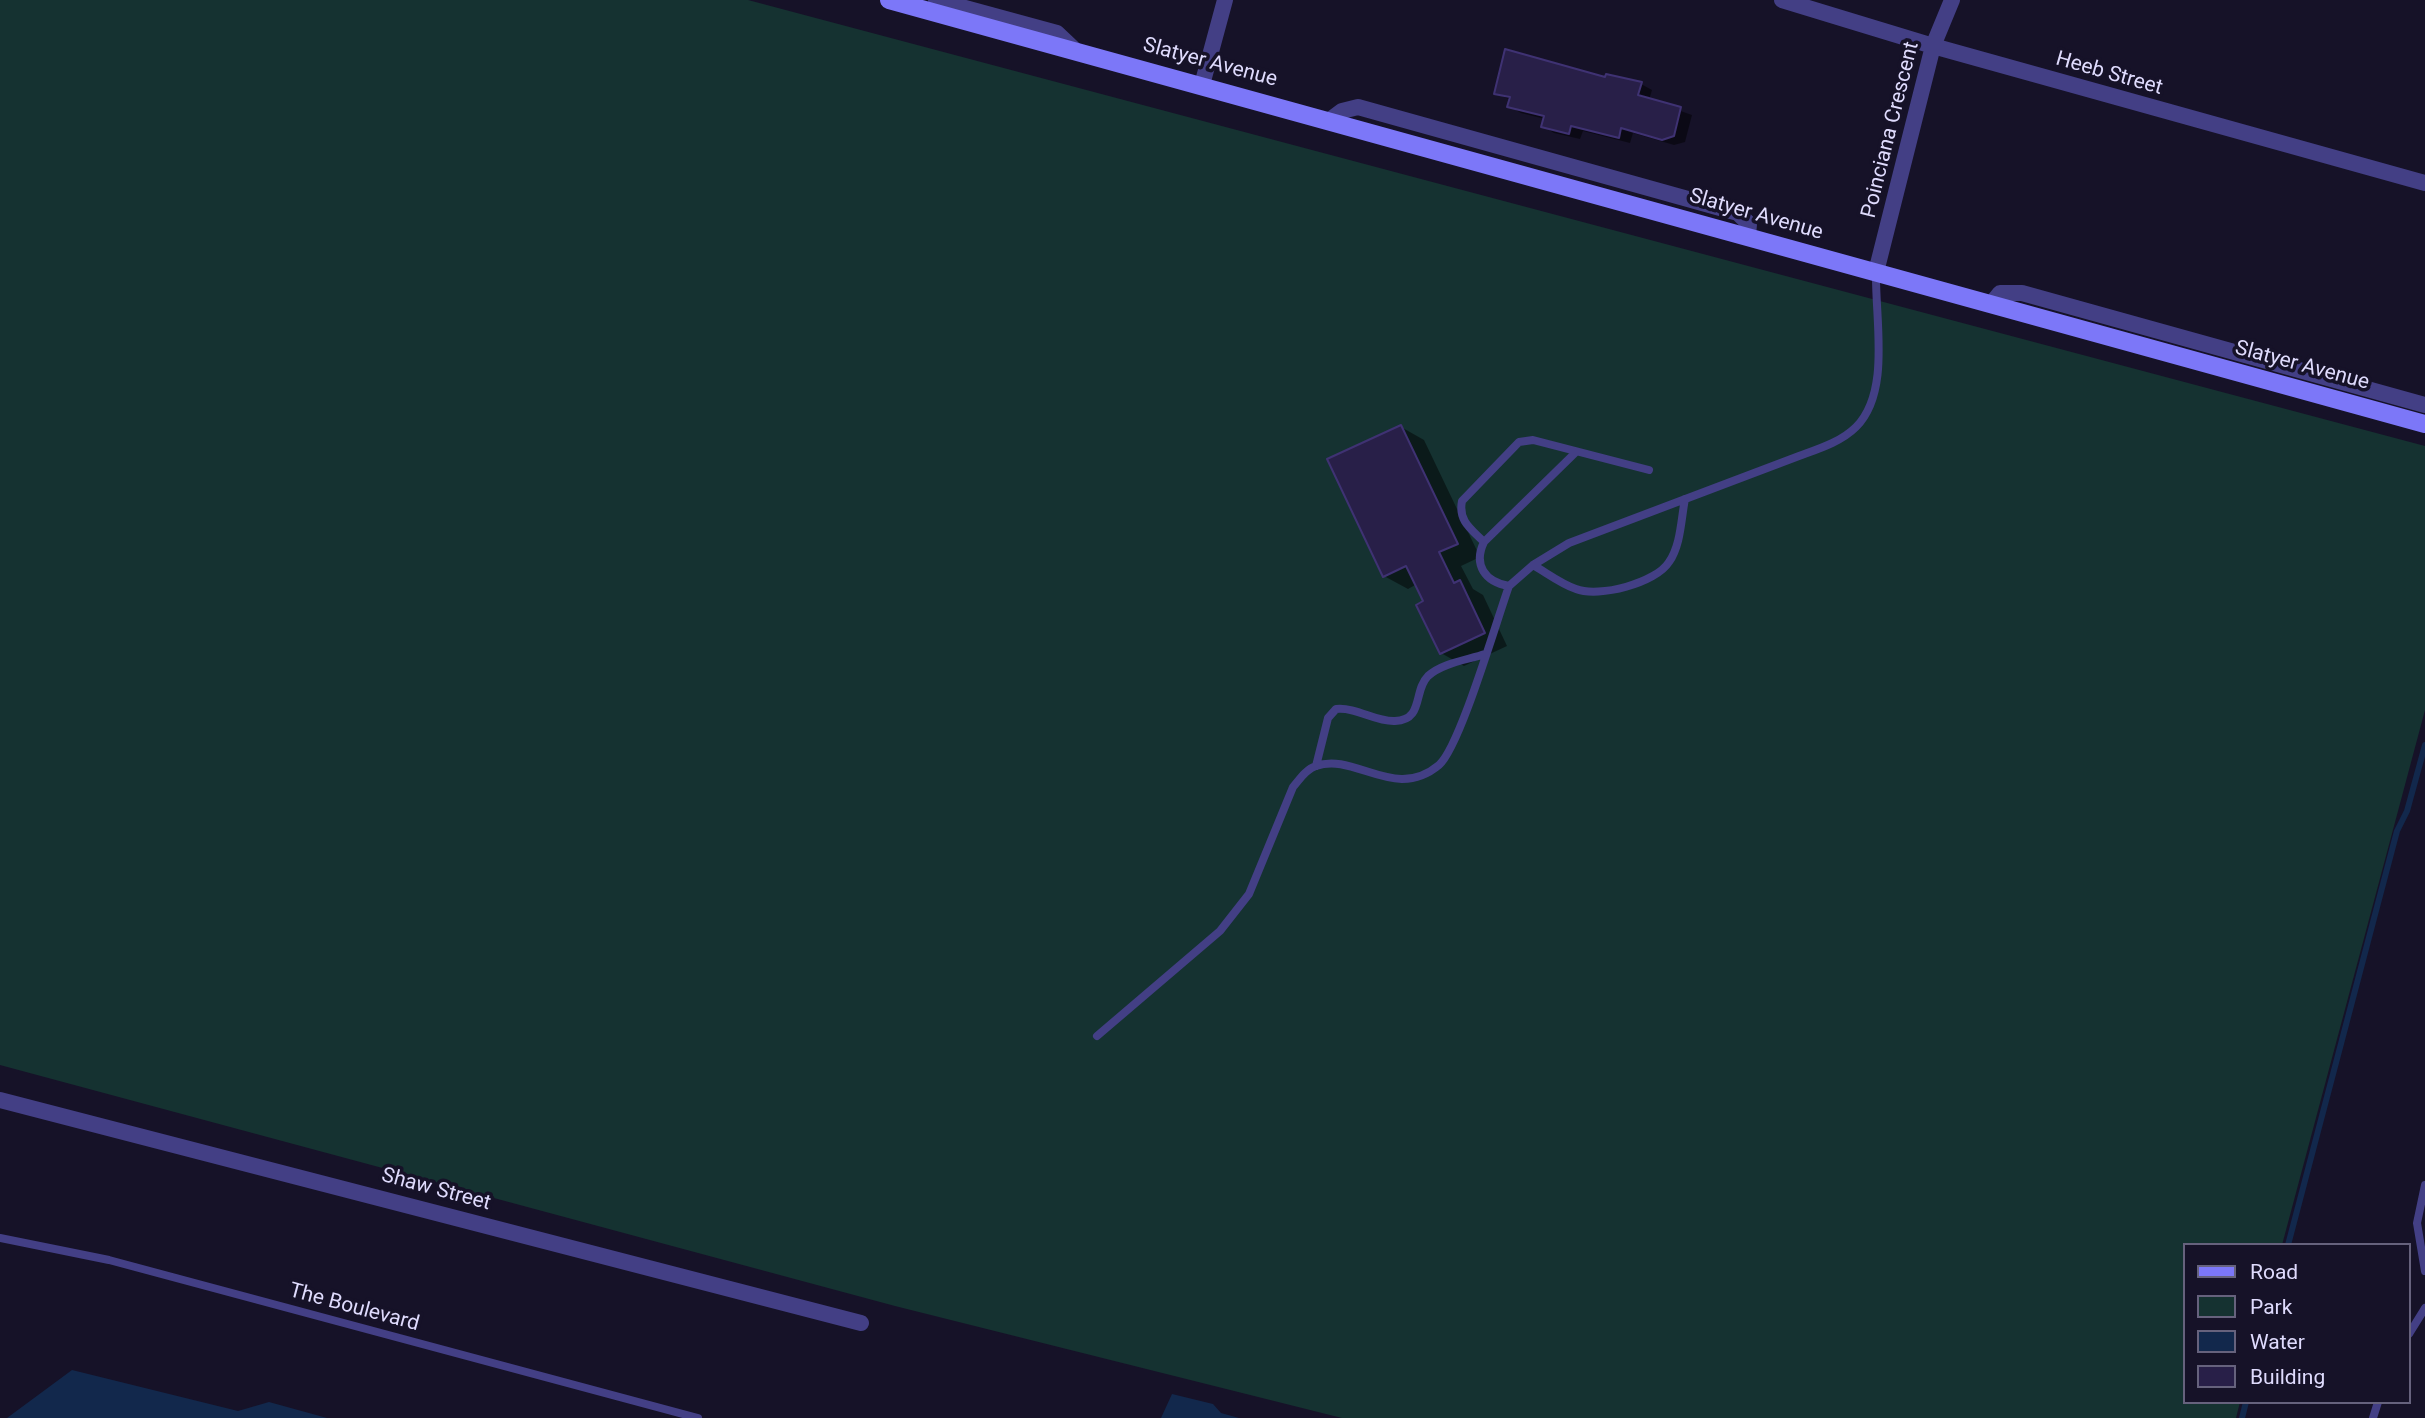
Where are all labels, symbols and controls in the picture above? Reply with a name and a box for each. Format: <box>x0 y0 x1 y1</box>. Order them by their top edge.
street label: Slatyer Avenue <box>1140 33 1280 93</box>
street label: Poinciana Crescent <box>1857 39 1925 221</box>
street label: Heeb Street <box>2053 47 2165 101</box>
street label: Slatyer Avenue <box>1686 184 1826 246</box>
street label: Slatyer Avenue <box>2232 336 2372 396</box>
street label: Shaw Street <box>379 1163 493 1217</box>
legend <box>2184 1243 2411 1404</box>
text: Road <box>2250 1260 2298 1284</box>
street label: The Boulevard <box>286 1279 422 1337</box>
text: Park <box>2250 1295 2292 1319</box>
text: Water <box>2250 1330 2305 1354</box>
text: Building <box>2250 1365 2325 1389</box>

